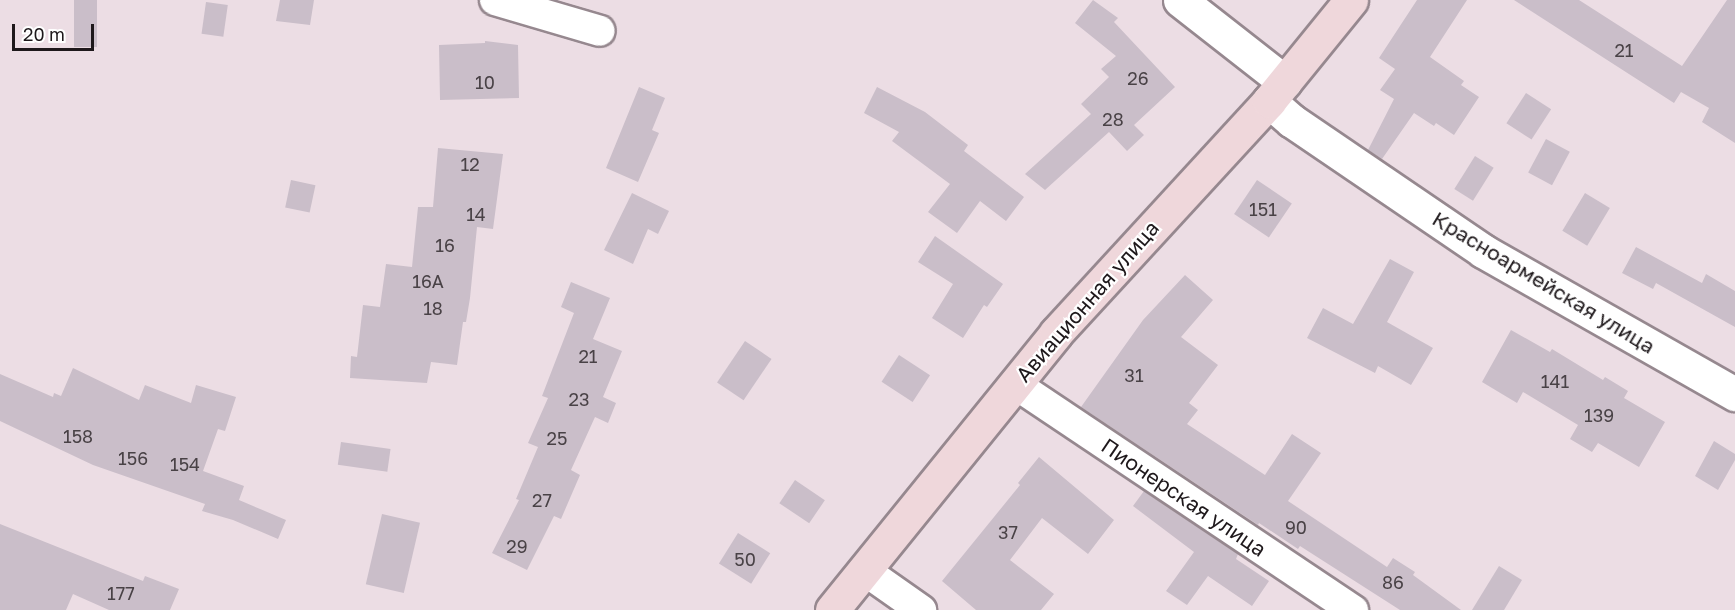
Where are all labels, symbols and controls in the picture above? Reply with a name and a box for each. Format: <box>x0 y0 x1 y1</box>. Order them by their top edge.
scale bar <box>15 12 98 50</box>
text: 20 m <box>23 23 65 45</box>
house number: 21 <box>1614 39 1634 61</box>
house number: 26 <box>1127 67 1149 89</box>
house number: 10 <box>475 71 495 93</box>
house number: 28 <box>1102 108 1124 130</box>
house number: 12 <box>460 153 480 175</box>
house number: 151 <box>1249 198 1277 220</box>
house number: 14 <box>466 203 486 225</box>
street label: Красноармейская улица <box>1428 205 1660 359</box>
street label: Авиационная улица <box>1010 215 1164 387</box>
house number: 16 <box>435 234 455 256</box>
house number: 16А <box>412 270 444 292</box>
house number: 18 <box>423 297 443 319</box>
house number: 21 <box>578 345 598 367</box>
house number: 31 <box>1124 364 1144 386</box>
house number: 141 <box>1541 370 1569 392</box>
house number: 23 <box>569 388 589 410</box>
house number: 139 <box>1584 404 1614 426</box>
house number: 158 <box>63 425 93 447</box>
house number: 25 <box>547 427 567 449</box>
street label: Пионерская улица <box>1097 433 1271 561</box>
house number: 156 <box>118 447 148 469</box>
house number: 154 <box>170 453 200 475</box>
house number: 27 <box>532 489 552 511</box>
house number: 90 <box>1285 516 1307 538</box>
house number: 37 <box>998 521 1018 543</box>
house number: 29 <box>506 535 528 557</box>
house number: 50 <box>734 548 756 570</box>
house number: 86 <box>1382 571 1404 593</box>
house number: 177 <box>107 582 135 604</box>

